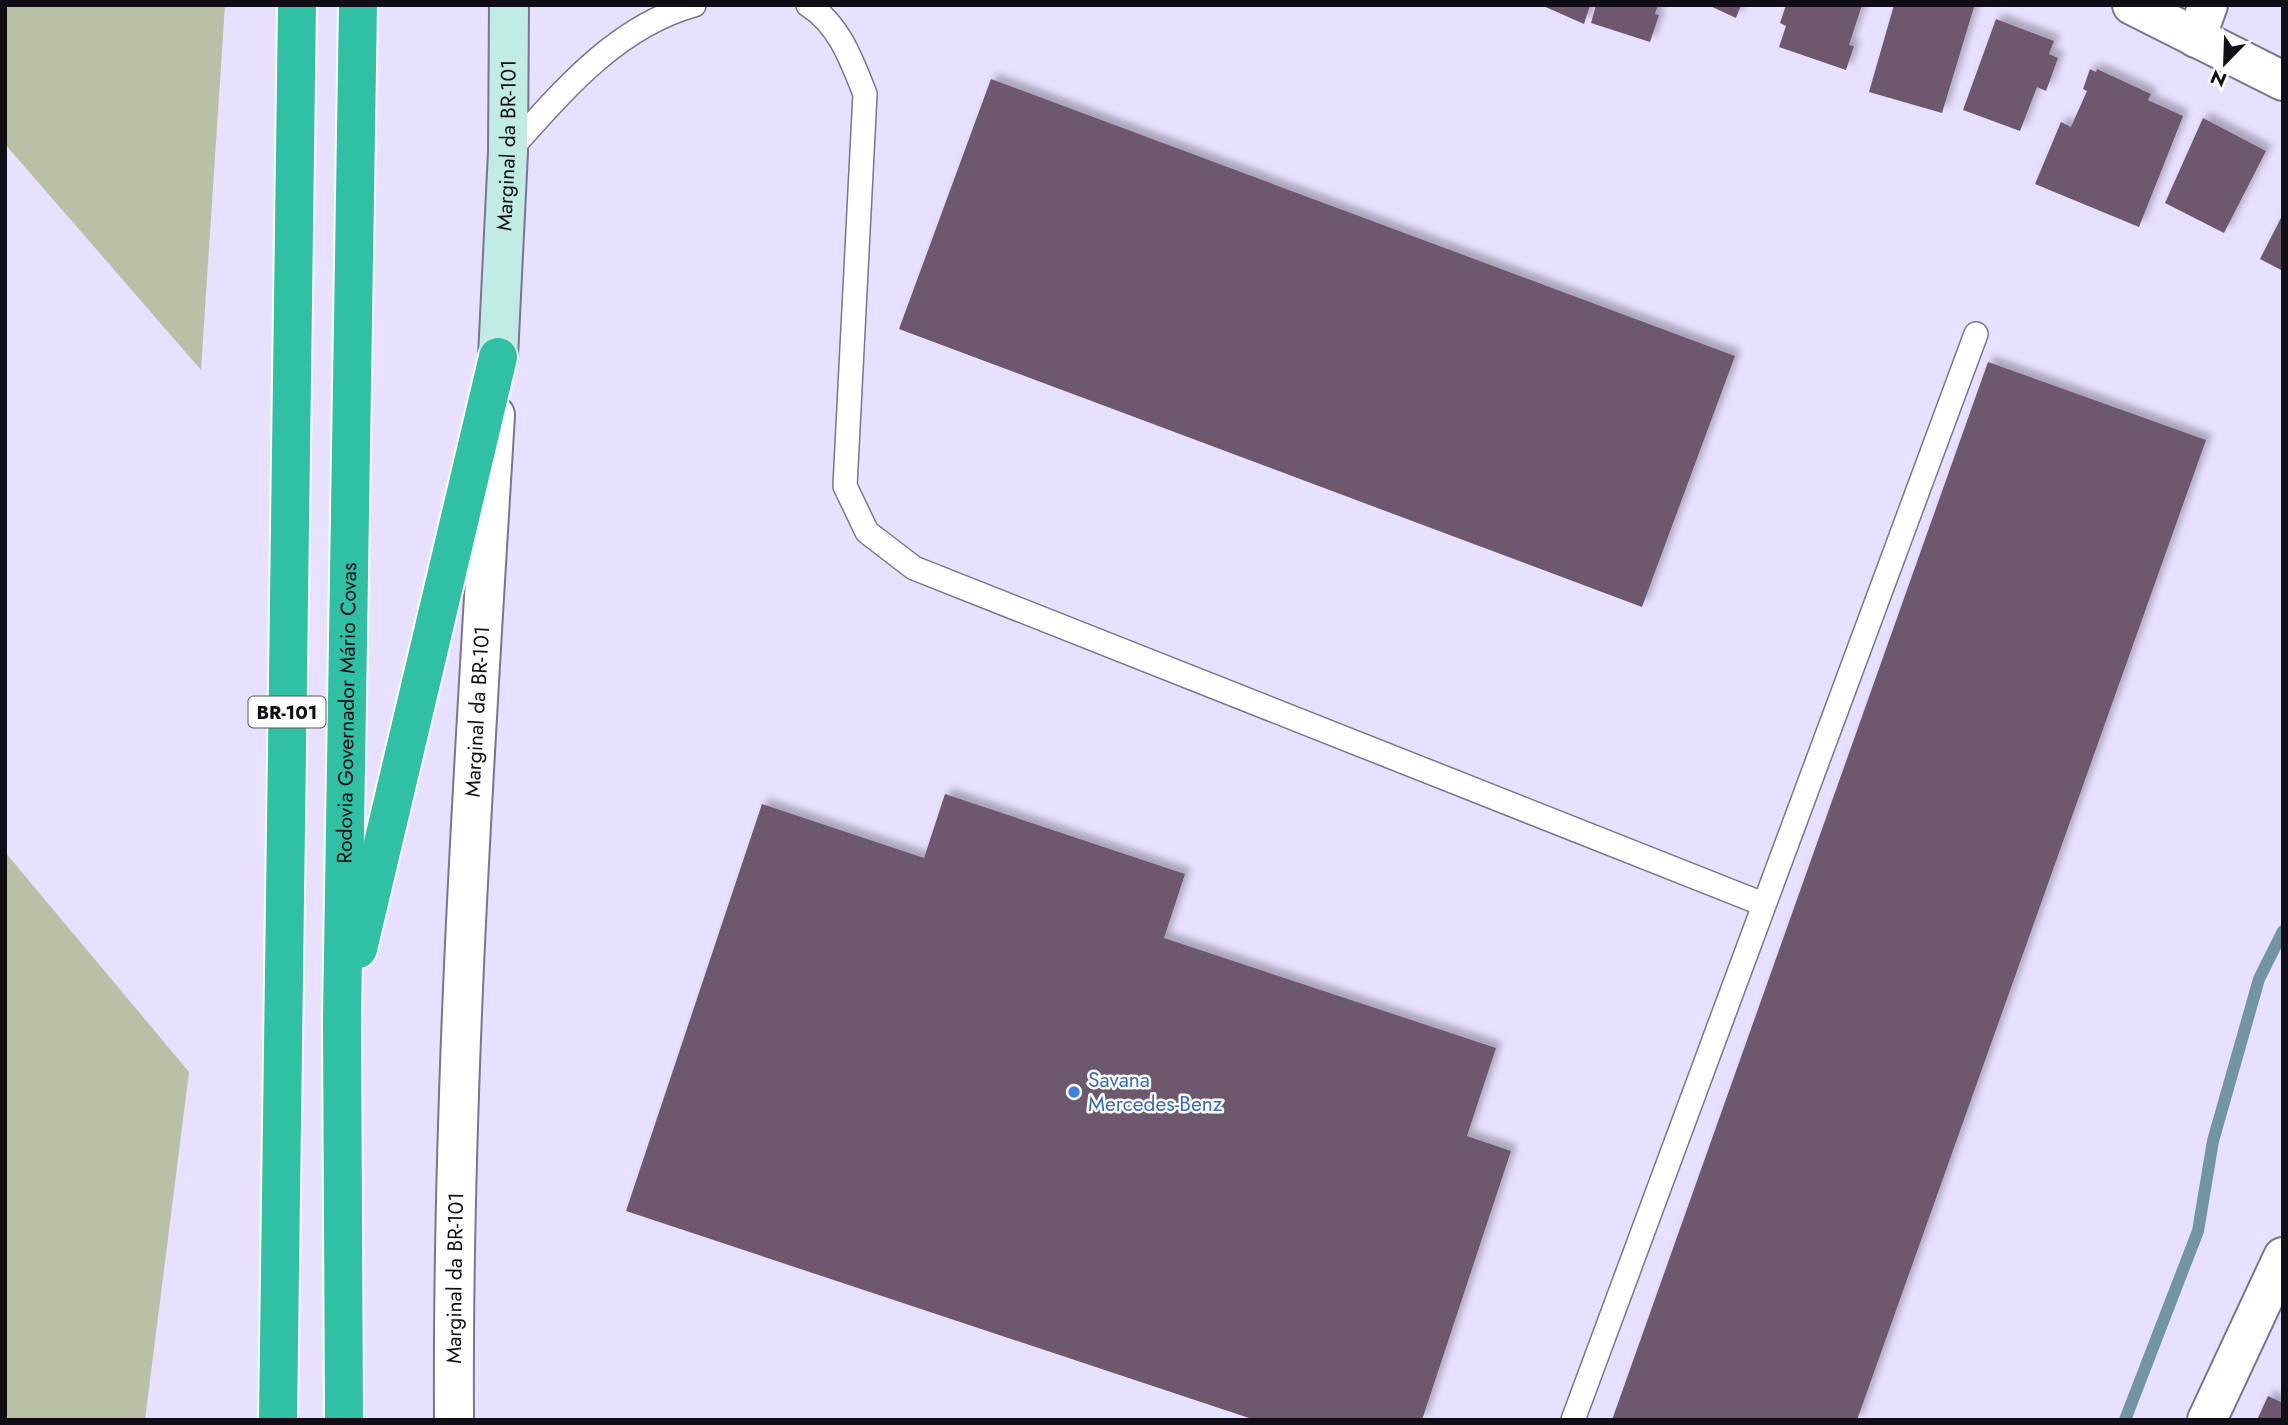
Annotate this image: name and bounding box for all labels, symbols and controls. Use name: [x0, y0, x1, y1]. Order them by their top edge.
north arrow: [2190, 28, 2260, 98]
street label: Marginal da BR-101: [489, 59, 524, 232]
text: N: [2206, 63, 2231, 94]
street label: Rodovia Governador Mário Covas: [329, 562, 364, 864]
street label: Marginal da BR-101: [457, 625, 497, 798]
road number: BR-101: [248, 696, 326, 727]
place label: Savana Mercedes-Benz: [1088, 1065, 1223, 1119]
marker: Savana Mercedes-Benz: [1066, 1084, 1082, 1100]
street label: Marginal da BR-101: [439, 1192, 471, 1364]

